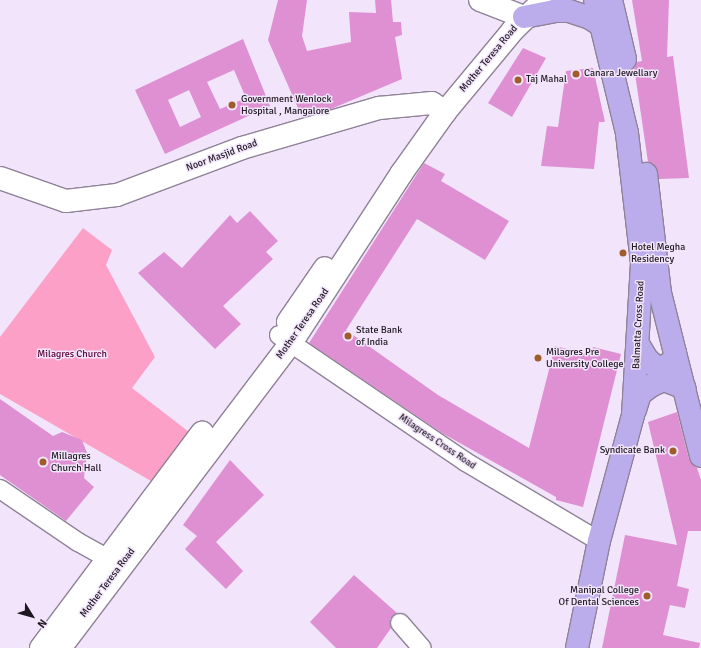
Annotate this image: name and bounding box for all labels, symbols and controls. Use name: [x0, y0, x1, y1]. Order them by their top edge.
street label: Mother Teresa Road: [458, 23, 520, 95]
place label: Canara Jewellary: [584, 68, 657, 80]
marker: Canara Jewellary: [571, 69, 581, 79]
place label: Taj Mahal: [526, 74, 567, 86]
marker: Taj Mahal: [513, 75, 523, 85]
place label: Government Wenlock Hospital , Mangalore: [241, 93, 332, 116]
marker: Government Wenlock Hospital , Mangalore: [226, 99, 238, 111]
street label: Noor Masjid Road: [185, 138, 259, 174]
place label: Hotel Megha Residency: [631, 241, 685, 264]
marker: Hotel Megha Residency: [618, 248, 628, 258]
street label: Balmatta Cross Road: [631, 281, 647, 369]
street label: Mother Teresa Road: [274, 286, 332, 362]
place label: State Bank of India: [356, 324, 402, 348]
marker: State Bank of India: [343, 331, 353, 341]
place label: Milagres Pre University College: [546, 346, 623, 370]
park label: Milagres Church: [37, 349, 107, 361]
marker: Milagres Pre University College: [533, 353, 543, 363]
street label: Milagress Cross Road: [396, 412, 478, 472]
place label: Syndicate Bank: [600, 445, 665, 457]
marker: Syndicate Bank: [668, 446, 678, 456]
place label: Millagres Church Hall: [51, 450, 101, 474]
marker: Millagres Church Hall: [38, 457, 48, 467]
street label: Mother Teresa Road: [78, 546, 138, 620]
place label: Manipal College Of Dental Sciences: [559, 584, 639, 608]
marker: Manipal College Of Dental Sciences: [642, 591, 652, 601]
north arrow: [12, 596, 52, 636]
text: N: [34, 617, 49, 630]

